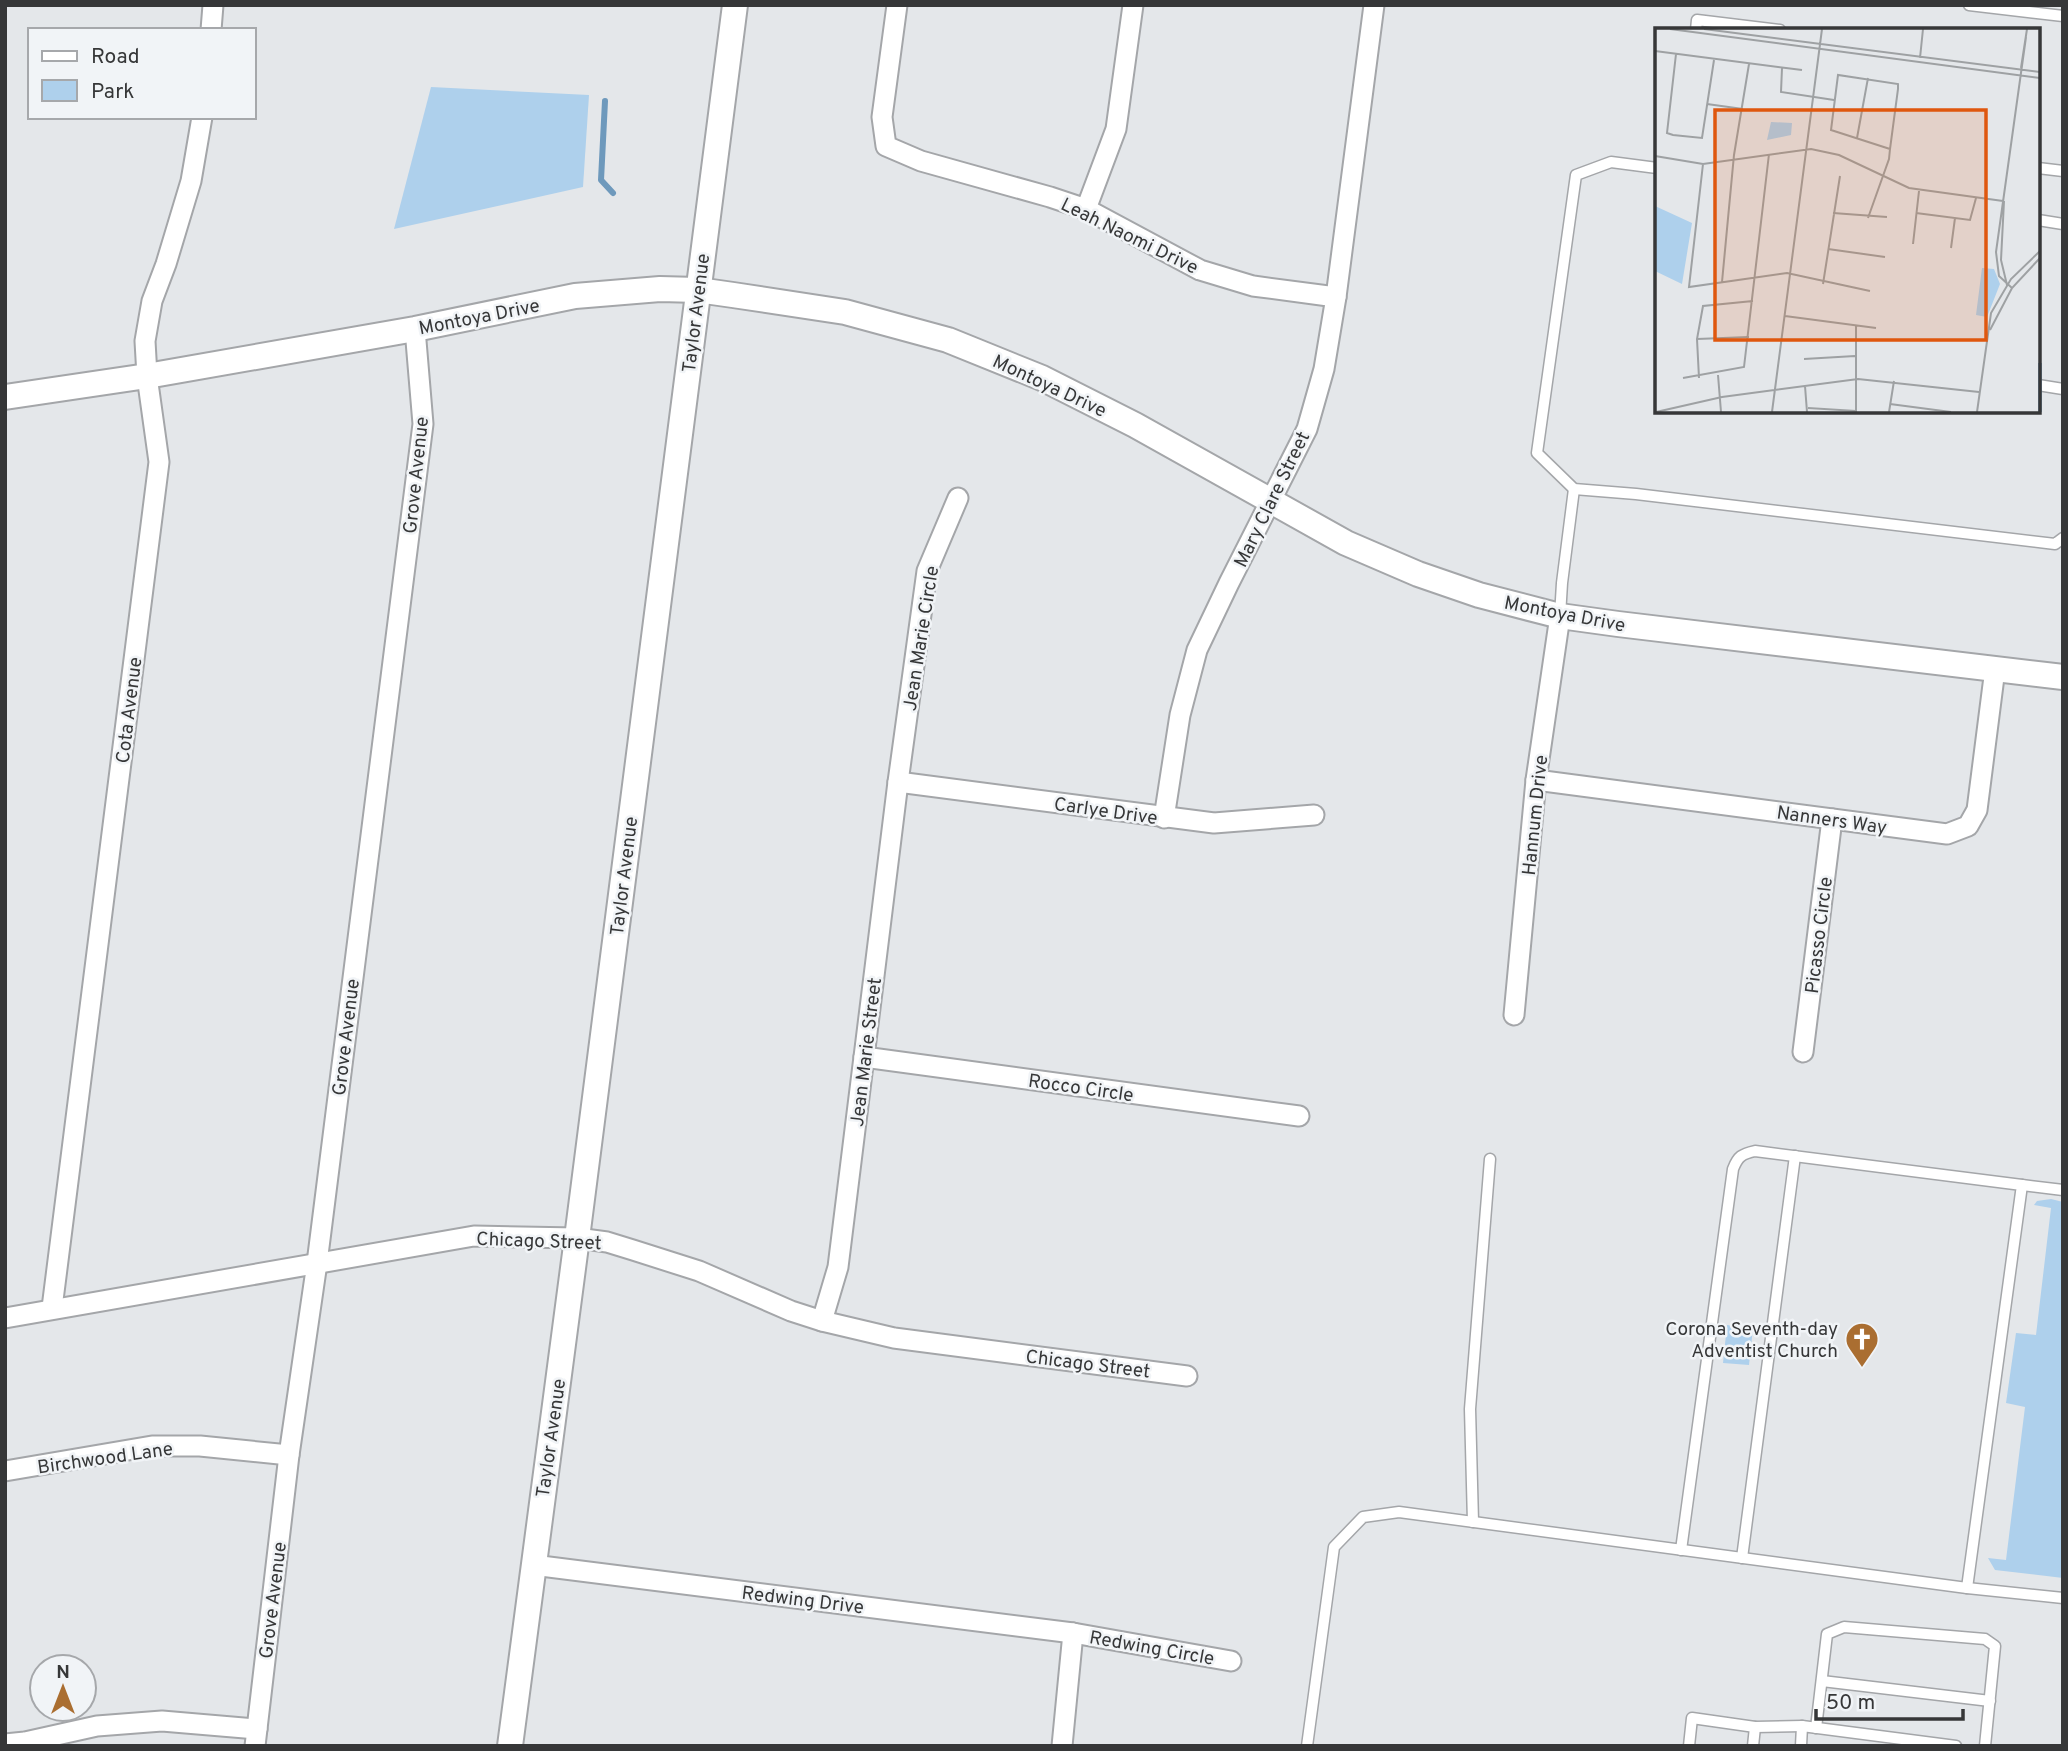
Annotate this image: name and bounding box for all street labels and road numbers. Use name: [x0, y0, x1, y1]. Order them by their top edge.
street label: Leah Naomi Drive: [1056, 193, 1202, 280]
street label: Taylor Avenue: [678, 252, 716, 374]
street label: Montoya Drive: [417, 294, 542, 341]
street label: Montoya Drive: [988, 350, 1110, 424]
street label: Grove Avenue: [399, 415, 435, 535]
street label: Mary Clare Street: [1229, 428, 1316, 572]
street label: Jean Marie Circle: [899, 564, 945, 712]
street label: Montoya Drive: [1502, 591, 1627, 638]
street label: Cota Avenue: [112, 656, 148, 765]
street label: Hannum Drive: [1518, 754, 1554, 877]
street label: Carlye Drive: [1052, 793, 1159, 831]
street label: Nanners Way: [1775, 801, 1888, 841]
street label: Taylor Avenue: [606, 815, 644, 937]
street label: Picasso Circle: [1801, 875, 1839, 995]
street label: Jean Marie Street: [846, 976, 888, 1128]
street label: Grove Avenue: [328, 977, 366, 1097]
street label: Rocco Circle: [1026, 1070, 1135, 1108]
street label: Chicago Street: [476, 1228, 602, 1256]
street label: Chicago Street: [1024, 1345, 1151, 1385]
street label: Taylor Avenue: [532, 1377, 572, 1499]
street label: Birchwood Lane: [36, 1438, 175, 1480]
street label: Grove Avenue: [255, 1540, 293, 1660]
street label: Redwing Drive: [740, 1582, 865, 1620]
street label: Redwing Circle: [1087, 1626, 1216, 1672]

